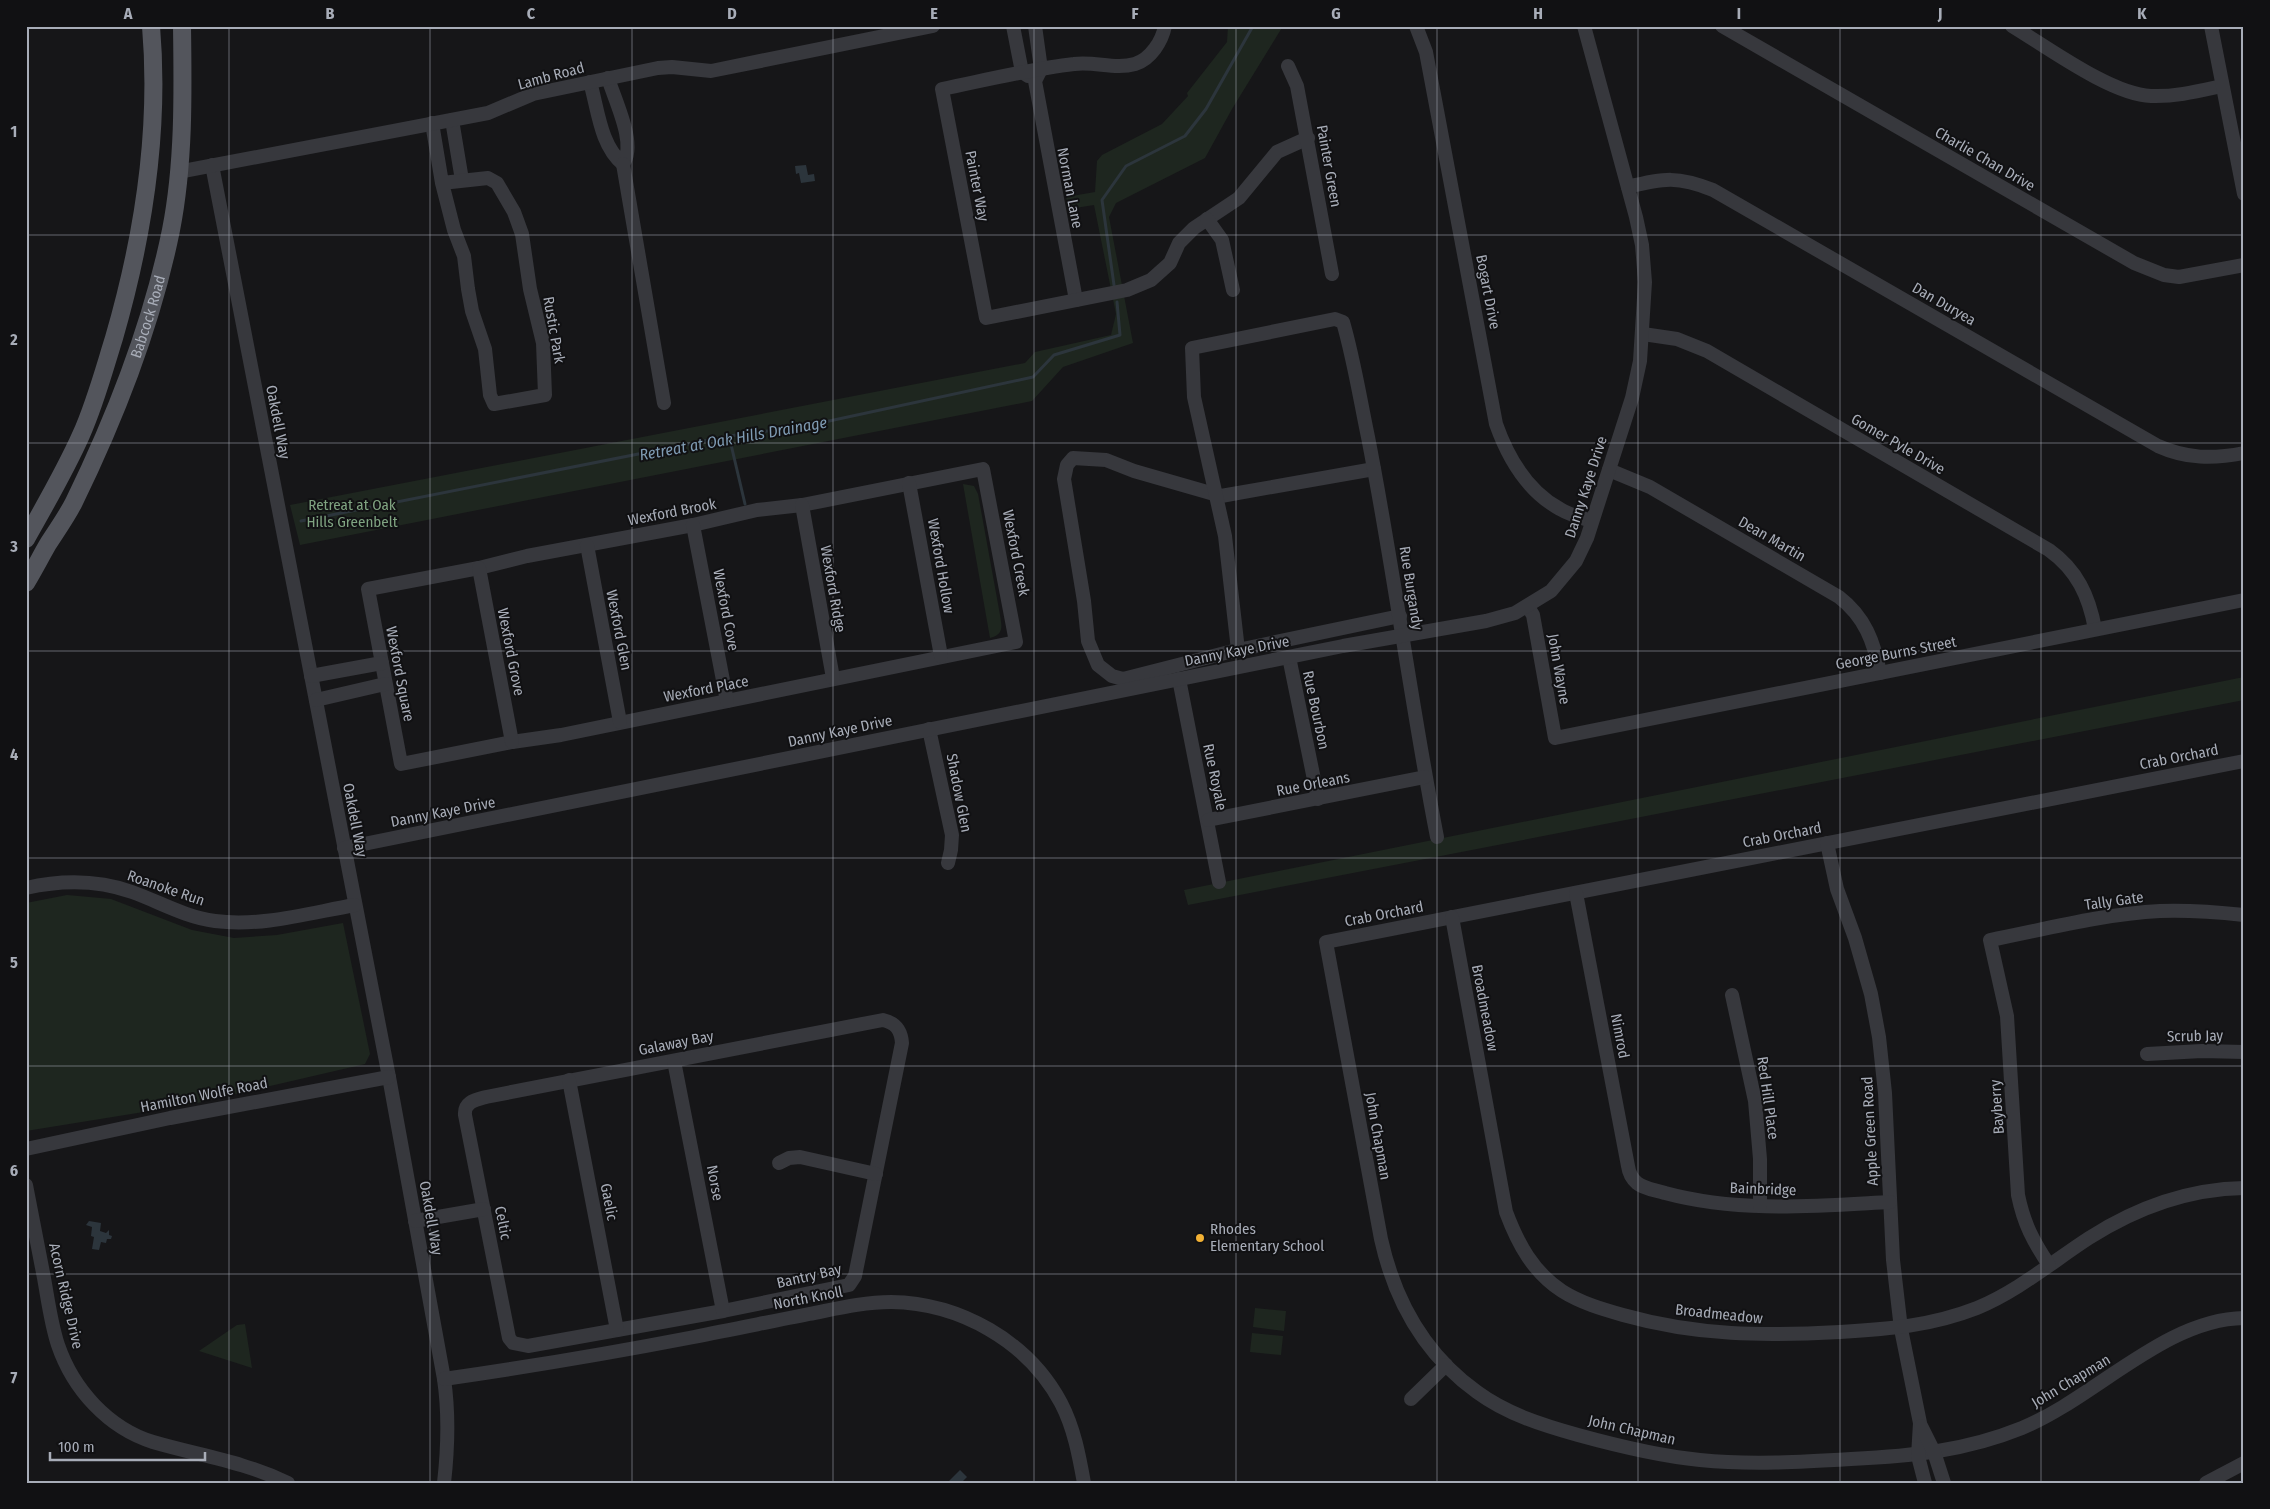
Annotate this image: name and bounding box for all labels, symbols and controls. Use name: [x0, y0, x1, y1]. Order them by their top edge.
text: A: [123, 4, 133, 23]
text: B: [326, 4, 335, 23]
text: C: [527, 4, 536, 23]
text: D: [727, 4, 737, 23]
text: E: [930, 4, 938, 23]
text: F: [1131, 4, 1139, 23]
text: G: [1331, 4, 1341, 23]
text: H: [1533, 4, 1543, 23]
text: I: [1737, 4, 1741, 23]
text: J: [1937, 4, 1942, 23]
text: K: [2137, 4, 2147, 23]
street label: Lamb Road: [516, 59, 586, 93]
text: 1: [11, 122, 17, 141]
street label: Charlie Chan Drive: [1932, 123, 2038, 195]
street label: Painter Green: [1313, 124, 1345, 208]
street label: Norman Lane: [1053, 146, 1087, 230]
street label: Painter Way: [961, 149, 993, 223]
street label: Bogart Drive: [1472, 253, 1504, 331]
street label: Babcock Road: [127, 273, 169, 361]
street label: Dan Duryea: [1909, 279, 1979, 329]
street label: Rustic Park: [539, 295, 569, 365]
text: 2: [9, 330, 18, 349]
street label: Oakdell Way: [262, 383, 294, 461]
street label: Gomer Pyle Drive: [1848, 410, 1948, 478]
water label: Retreat at Oak Hills Drainage: [638, 413, 829, 464]
street label: Danny Kaye Drive: [1561, 434, 1611, 540]
street label: Wexford Brook: [626, 495, 718, 529]
park label: Retreat at Oak Hills Greenbelt: [306, 496, 398, 531]
street label: Wexford Creek: [999, 508, 1033, 598]
street label: Dean Martin: [1735, 513, 1809, 565]
street label: Wexford Hollow: [924, 517, 958, 615]
text: 3: [9, 537, 18, 556]
street label: Wexford Ridge: [817, 544, 849, 634]
street label: Rue Burgandy: [1395, 545, 1427, 632]
street label: Wexford Cove: [709, 568, 743, 652]
street label: Wexford Glen: [602, 588, 636, 672]
street label: Wexford Grove: [494, 607, 528, 697]
street label: Wexford Square: [382, 625, 418, 723]
street label: Danny Kaye Drive: [1183, 632, 1291, 670]
street label: John Wayne: [1544, 632, 1574, 706]
street label: George Burns Street: [1834, 632, 1958, 674]
street label: Rue Bourbon: [1299, 669, 1333, 751]
street label: Wexford Place: [662, 672, 750, 706]
street label: Danny Kaye Drive: [786, 711, 894, 751]
street label: Crab Orchard: [2138, 741, 2220, 773]
street label: Rue Royale: [1199, 742, 1231, 812]
text: 4: [10, 745, 18, 764]
street label: Shadow Glen: [943, 752, 975, 834]
street label: Rue Orleans: [1275, 768, 1351, 800]
street label: Oakdell Way: [339, 781, 371, 859]
street label: Danny Kaye Drive: [389, 793, 497, 831]
street label: Crab Orchard: [1741, 819, 1823, 851]
street label: Roanoke Run: [125, 866, 207, 910]
street label: Tally Gate: [2083, 888, 2145, 914]
street label: Crab Orchard: [1343, 898, 1425, 930]
text: 5: [10, 953, 18, 972]
street label: Broadmeadow: [1468, 963, 1502, 1053]
street label: Nimrod: [1607, 1012, 1633, 1060]
street label: Galaway Bay: [637, 1027, 715, 1059]
street label: Scrub Jay: [2167, 1027, 2224, 1045]
street label: Red Hill Place: [1753, 1055, 1783, 1141]
street label: Hamilton Wolfe Road: [139, 1074, 269, 1116]
street label: Apple Green Road: [1858, 1076, 1882, 1186]
street label: Bayberry: [1986, 1079, 2008, 1135]
street label: John Chapman: [1361, 1091, 1395, 1181]
text: 6: [10, 1161, 18, 1180]
street label: Norse: [703, 1164, 727, 1202]
street label: Bainbridge: [1729, 1179, 1797, 1199]
street label: Oakdell Way: [416, 1180, 446, 1257]
street label: Gaelic: [597, 1182, 622, 1223]
street label: Celtic: [491, 1205, 515, 1242]
place label: Rhodes Elementary School: [1210, 1220, 1324, 1255]
marker: Rhodes Elementary School: [1194, 1232, 1206, 1244]
street label: Acorn Ridge Drive: [45, 1241, 87, 1351]
street label: Bantry Bay: [775, 1260, 843, 1292]
street label: North Knoll: [772, 1282, 844, 1314]
street label: Broadmeadow: [1674, 1300, 1764, 1328]
street label: John Chapman: [2028, 1350, 2114, 1412]
text: 7: [11, 1368, 18, 1387]
street label: John Chapman: [1587, 1411, 1677, 1449]
scale bar: [50, 1429, 205, 1461]
text: 100 m: [58, 1438, 95, 1456]

